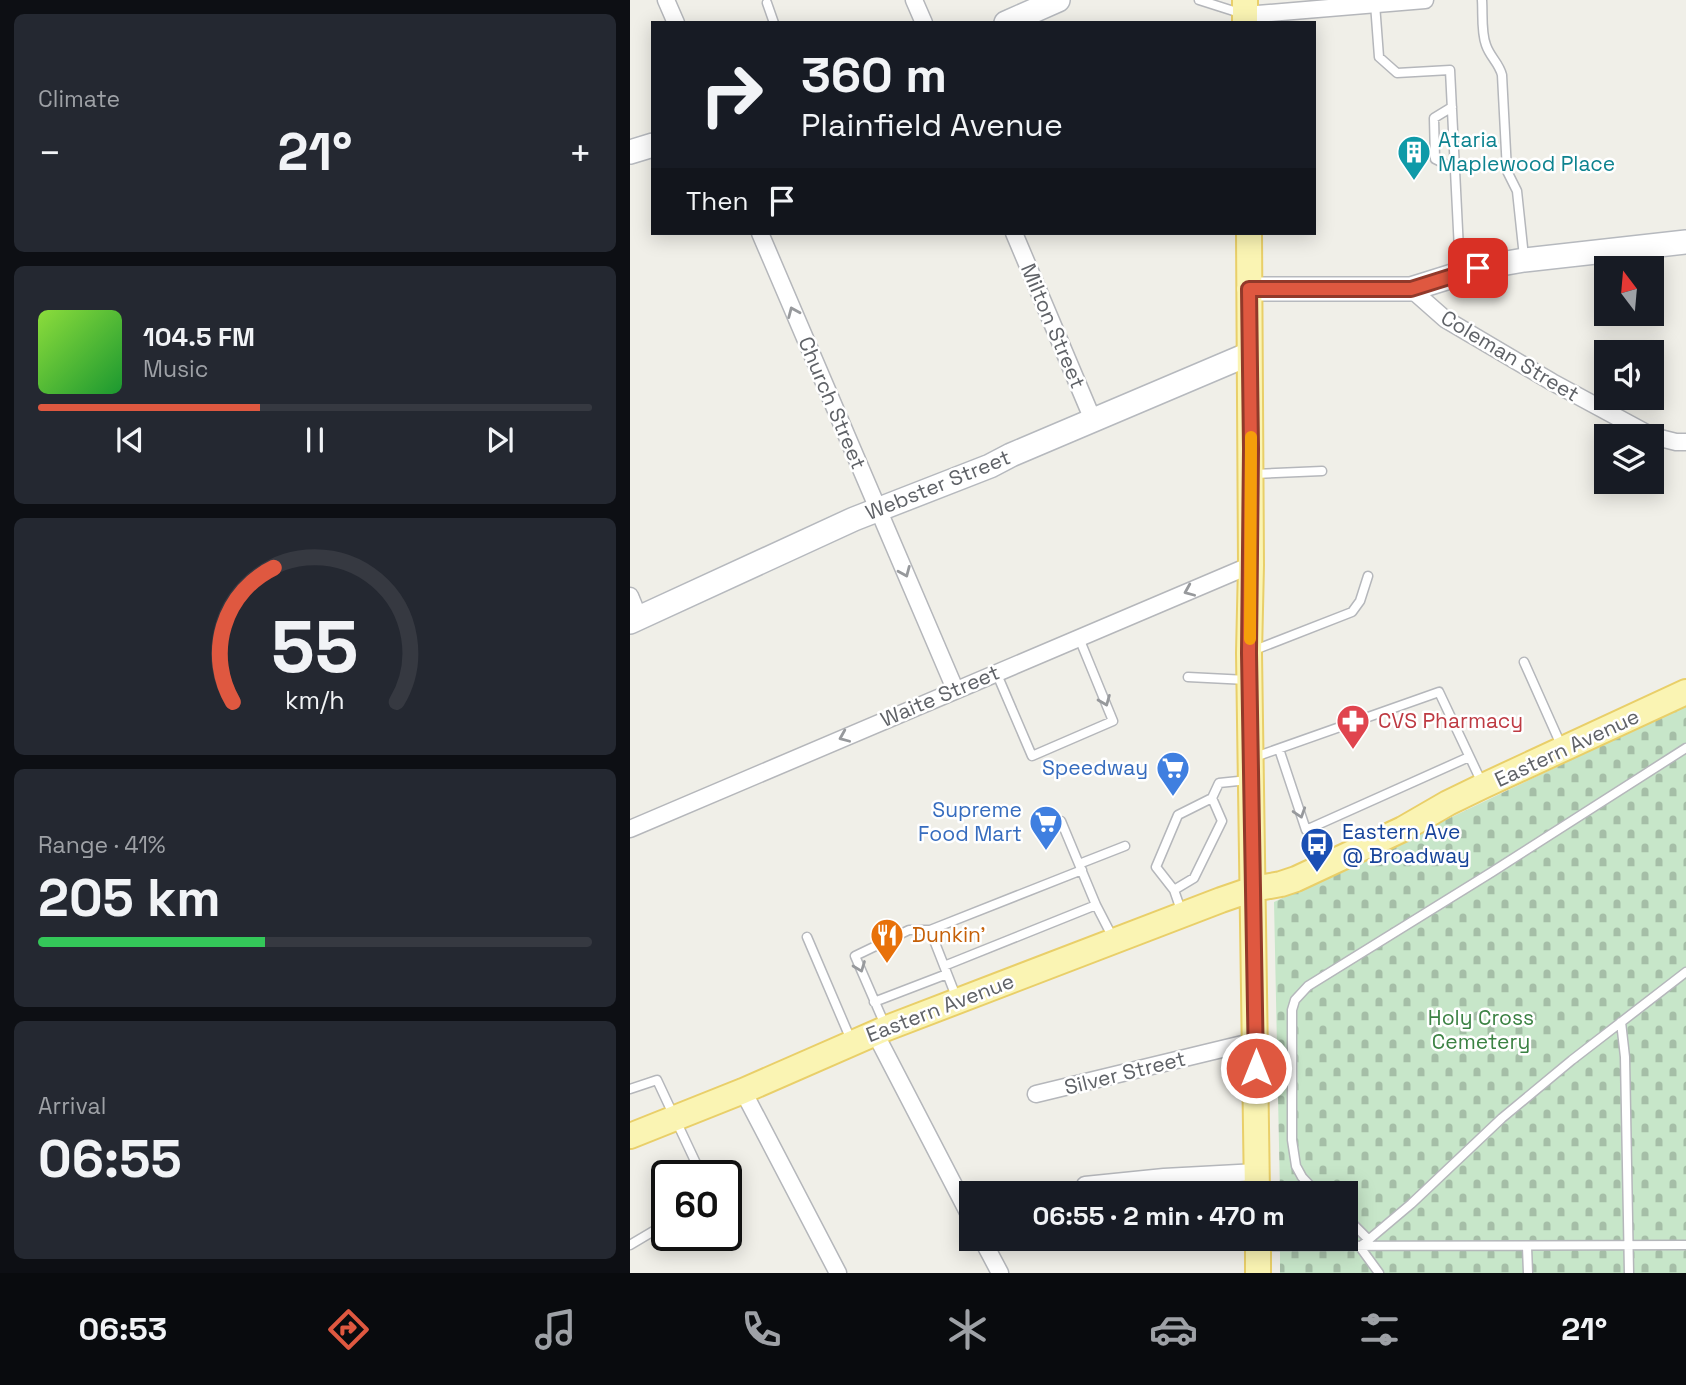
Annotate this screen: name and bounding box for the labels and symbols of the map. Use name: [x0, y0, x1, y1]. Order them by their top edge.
place label: Ataria Maplewood Place: [1438, 126, 1615, 177]
building icon: Ataria Maplewood Place: [1395, 133, 1433, 182]
pin: [1448, 238, 1508, 298]
north arrow: [1594, 256, 1664, 326]
street label: Milton Street: [1015, 259, 1092, 392]
street label: Coleman Street: [1436, 304, 1584, 407]
one-way arrow: [787, 307, 801, 319]
street label: Church Street: [792, 332, 873, 473]
street label: Webster Street: [861, 443, 1014, 526]
one-way arrow: [897, 565, 911, 578]
one-way arrow: [1183, 583, 1195, 597]
street label: Waite Street: [876, 658, 1003, 733]
one-way arrow: [1097, 694, 1111, 707]
pharmacy icon: CVS Pharmacy: [1334, 702, 1372, 751]
street label: Eastern Avenue: [1490, 702, 1643, 793]
place label: CVS Pharmacy: [1378, 707, 1523, 734]
one-way arrow: [838, 729, 851, 743]
supermarket icon: Speedway: [1154, 749, 1192, 798]
place label: Speedway: [1042, 754, 1148, 781]
place label: Supreme Food Mart: [918, 796, 1022, 847]
supermarket icon: Supreme Food Mart: [1027, 803, 1065, 852]
one-way arrow: [1292, 807, 1306, 819]
place label: Eastern Ave @ Broadway: [1342, 818, 1470, 869]
bus stop icon: Eastern Ave @ Broadway: [1298, 825, 1336, 874]
restaurant icon: Dunkin': [868, 916, 906, 965]
place label: Dunkin': [912, 921, 986, 948]
one-way arrow: [851, 960, 865, 972]
street label: Eastern Avenue: [862, 967, 1018, 1048]
park label: Holy Cross Cemetery: [1428, 1004, 1534, 1055]
position arrow: [1219, 1031, 1293, 1105]
street label: Silver Street: [1061, 1044, 1188, 1101]
speed limit sign: 60: [651, 1160, 742, 1251]

